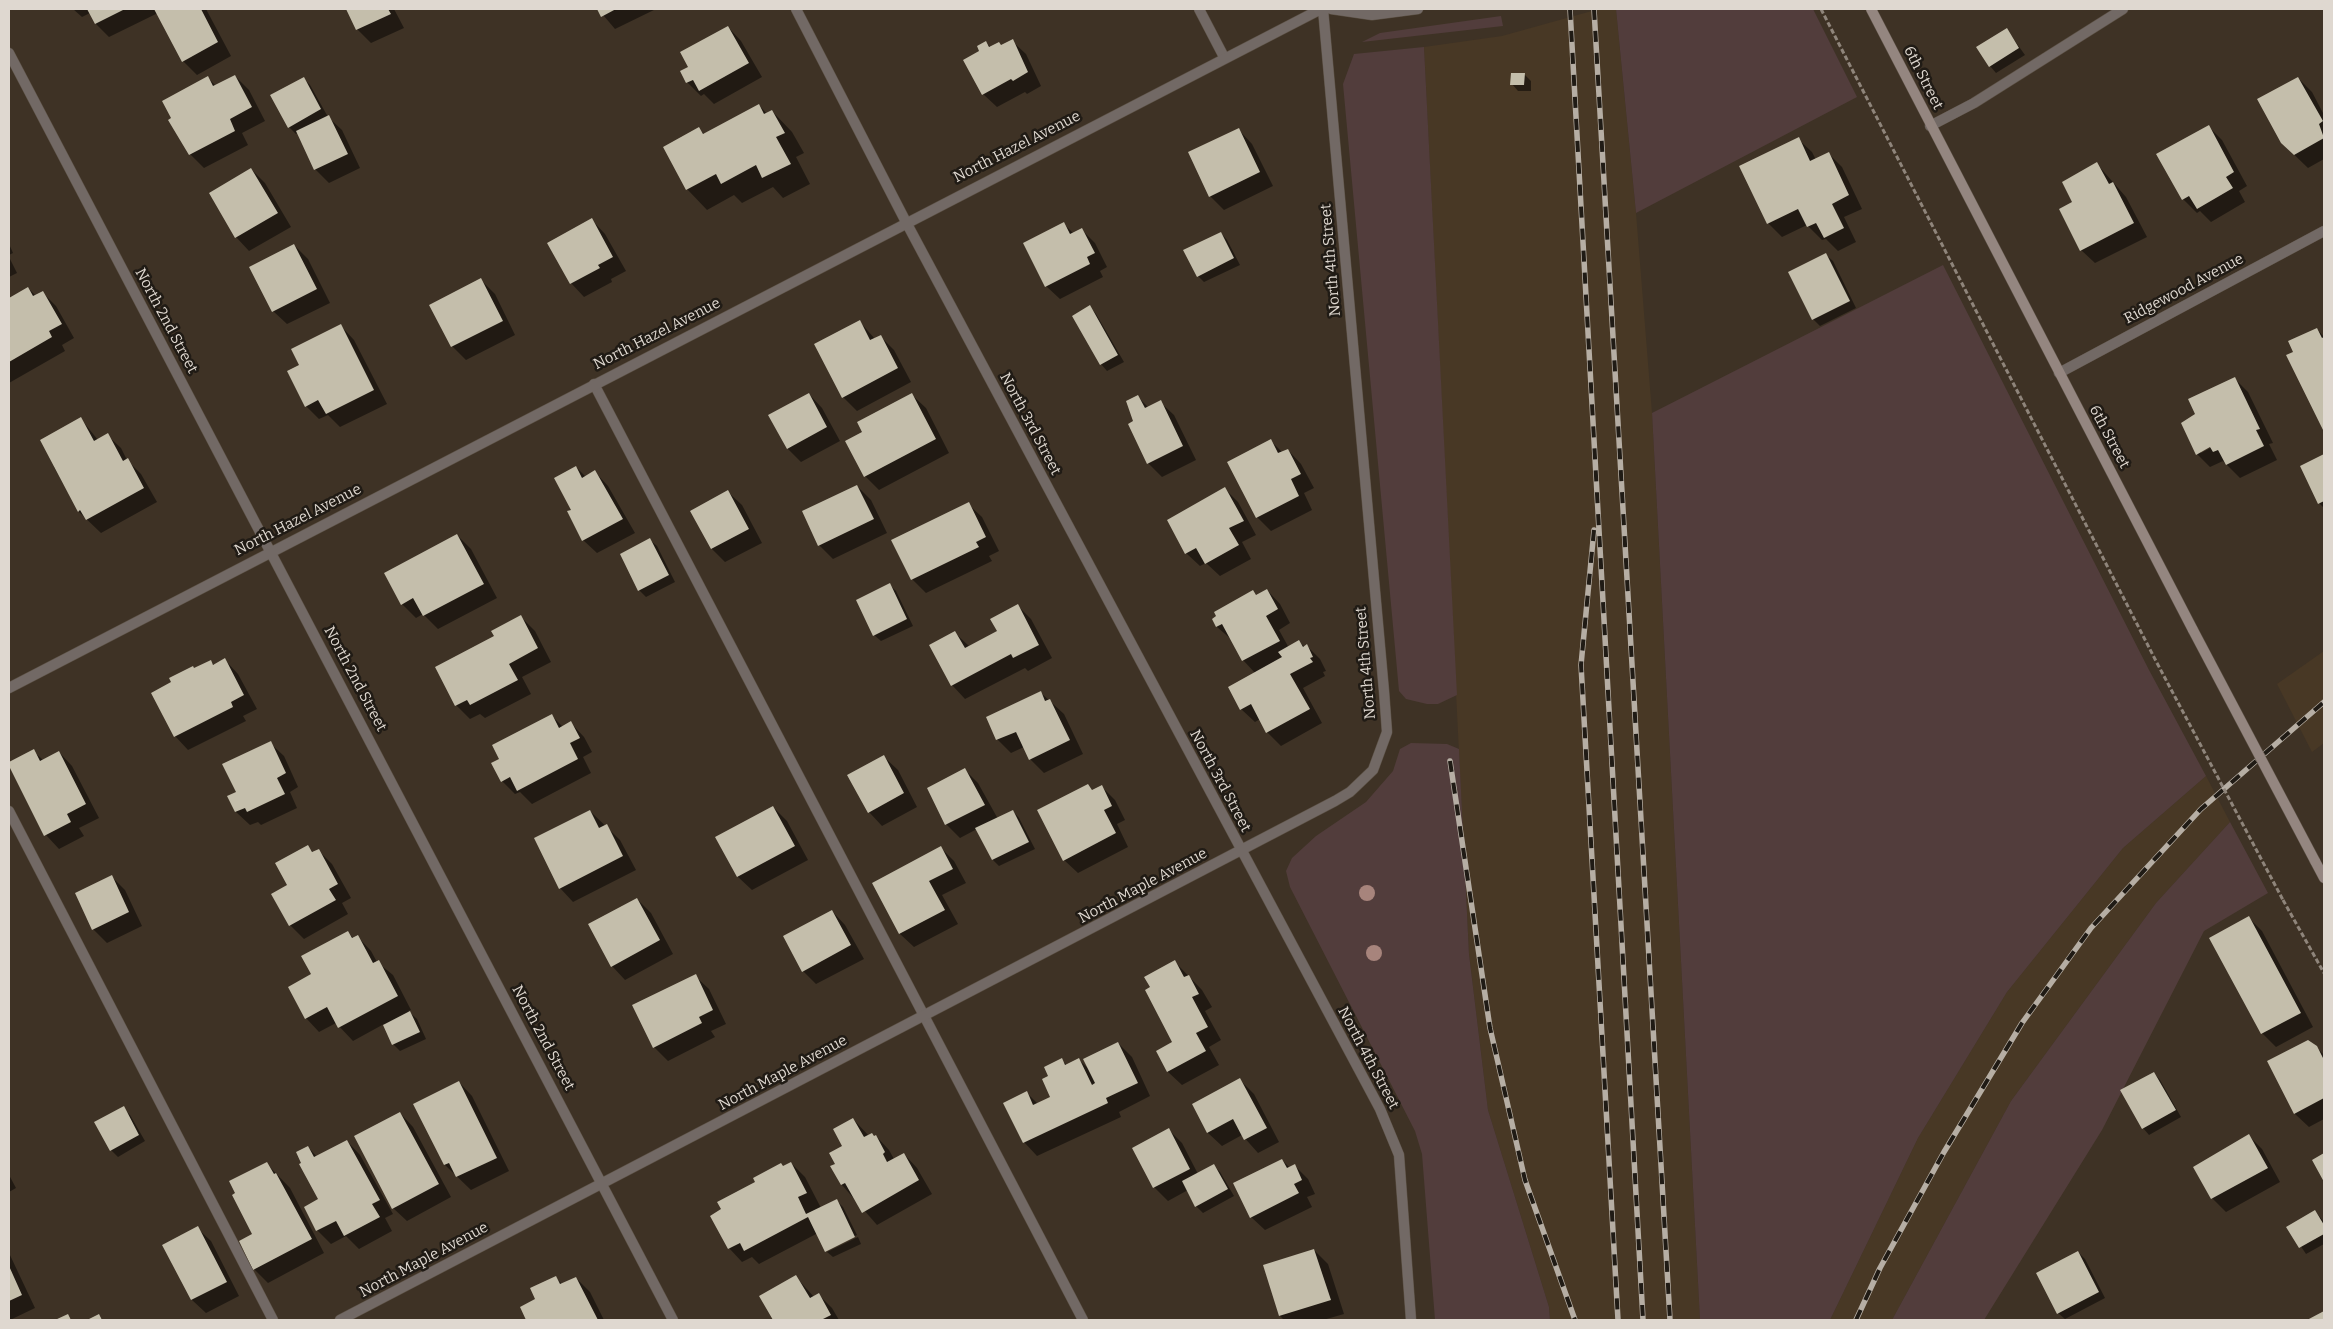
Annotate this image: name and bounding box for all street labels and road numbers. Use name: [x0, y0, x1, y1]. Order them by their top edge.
street label: 6th Street: [1899, 43, 1947, 113]
street label: North Hazel Avenue: [951, 107, 1083, 187]
street label: North 4th Street: [1317, 203, 1345, 317]
street label: Ridgewood Avenue: [2121, 250, 2247, 328]
street label: North 2nd Street: [131, 265, 201, 377]
street label: North Hazel Avenue: [591, 294, 723, 374]
street label: North 3rd Street: [995, 370, 1065, 478]
street label: 6th Street: [2085, 402, 2133, 472]
street label: North Hazel Avenue: [232, 480, 364, 560]
street label: North 4th Street: [1352, 606, 1380, 720]
street label: North 2nd Street: [320, 623, 390, 735]
street label: North 3rd Street: [1185, 727, 1255, 835]
street label: North Maple Avenue: [1076, 844, 1210, 928]
street label: North 2nd Street: [508, 982, 578, 1094]
street label: North 4th Street: [1333, 1004, 1403, 1112]
street label: North Maple Avenue: [716, 1031, 850, 1115]
street label: North Maple Avenue: [357, 1218, 491, 1302]

